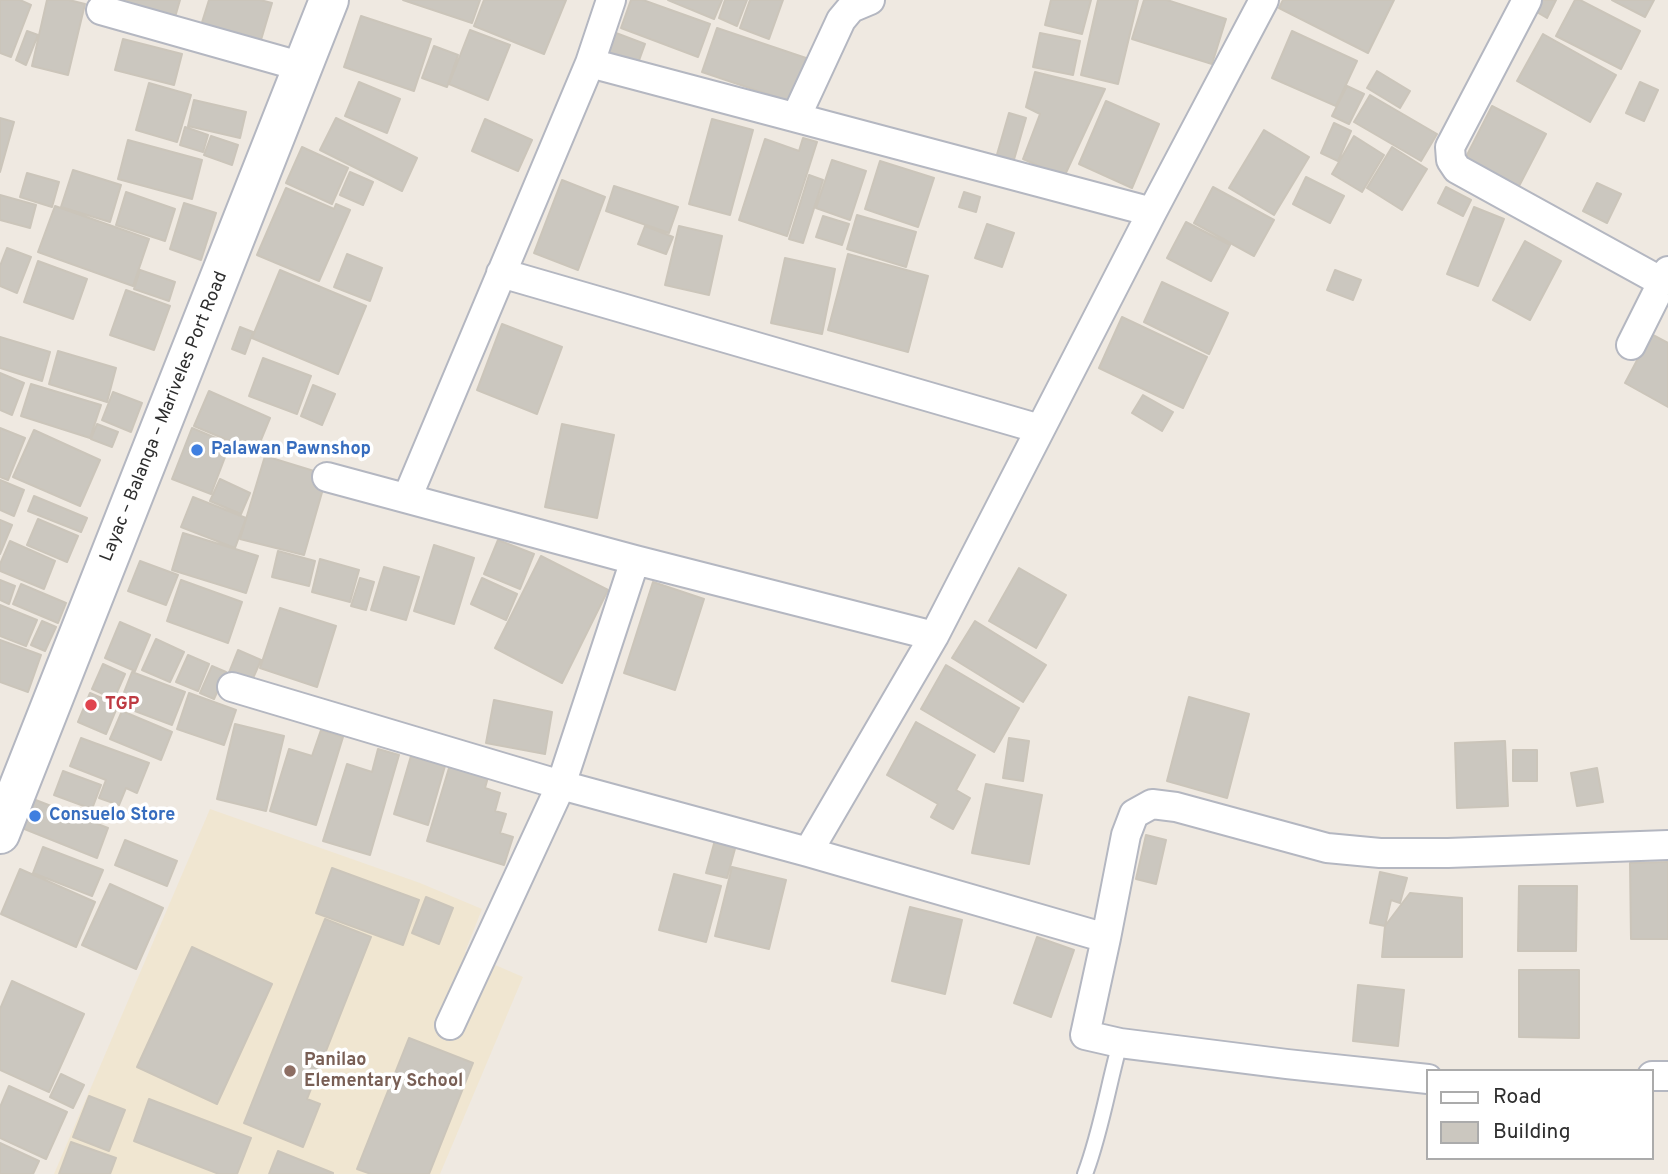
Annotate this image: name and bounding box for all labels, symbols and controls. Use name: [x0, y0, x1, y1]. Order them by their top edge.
street label: Layac – Balanga – Mariveles Port Road: [97, 269, 233, 565]
place label: Palawan Pawnshop: [211, 439, 371, 461]
marker: Palawan Pawnshop: [189, 442, 205, 458]
place label: TGP: [105, 694, 139, 716]
marker: TGP: [83, 697, 99, 713]
place label: Consuelo Store: [49, 805, 175, 827]
marker: Consuelo Store: [27, 808, 43, 824]
place label: Panilao Elementary School: [304, 1050, 463, 1092]
marker: Panilao Elementary School: [282, 1063, 298, 1079]
legend: [1426, 1069, 1654, 1160]
text: Road: [1493, 1084, 1542, 1111]
text: Building: [1493, 1119, 1571, 1146]

